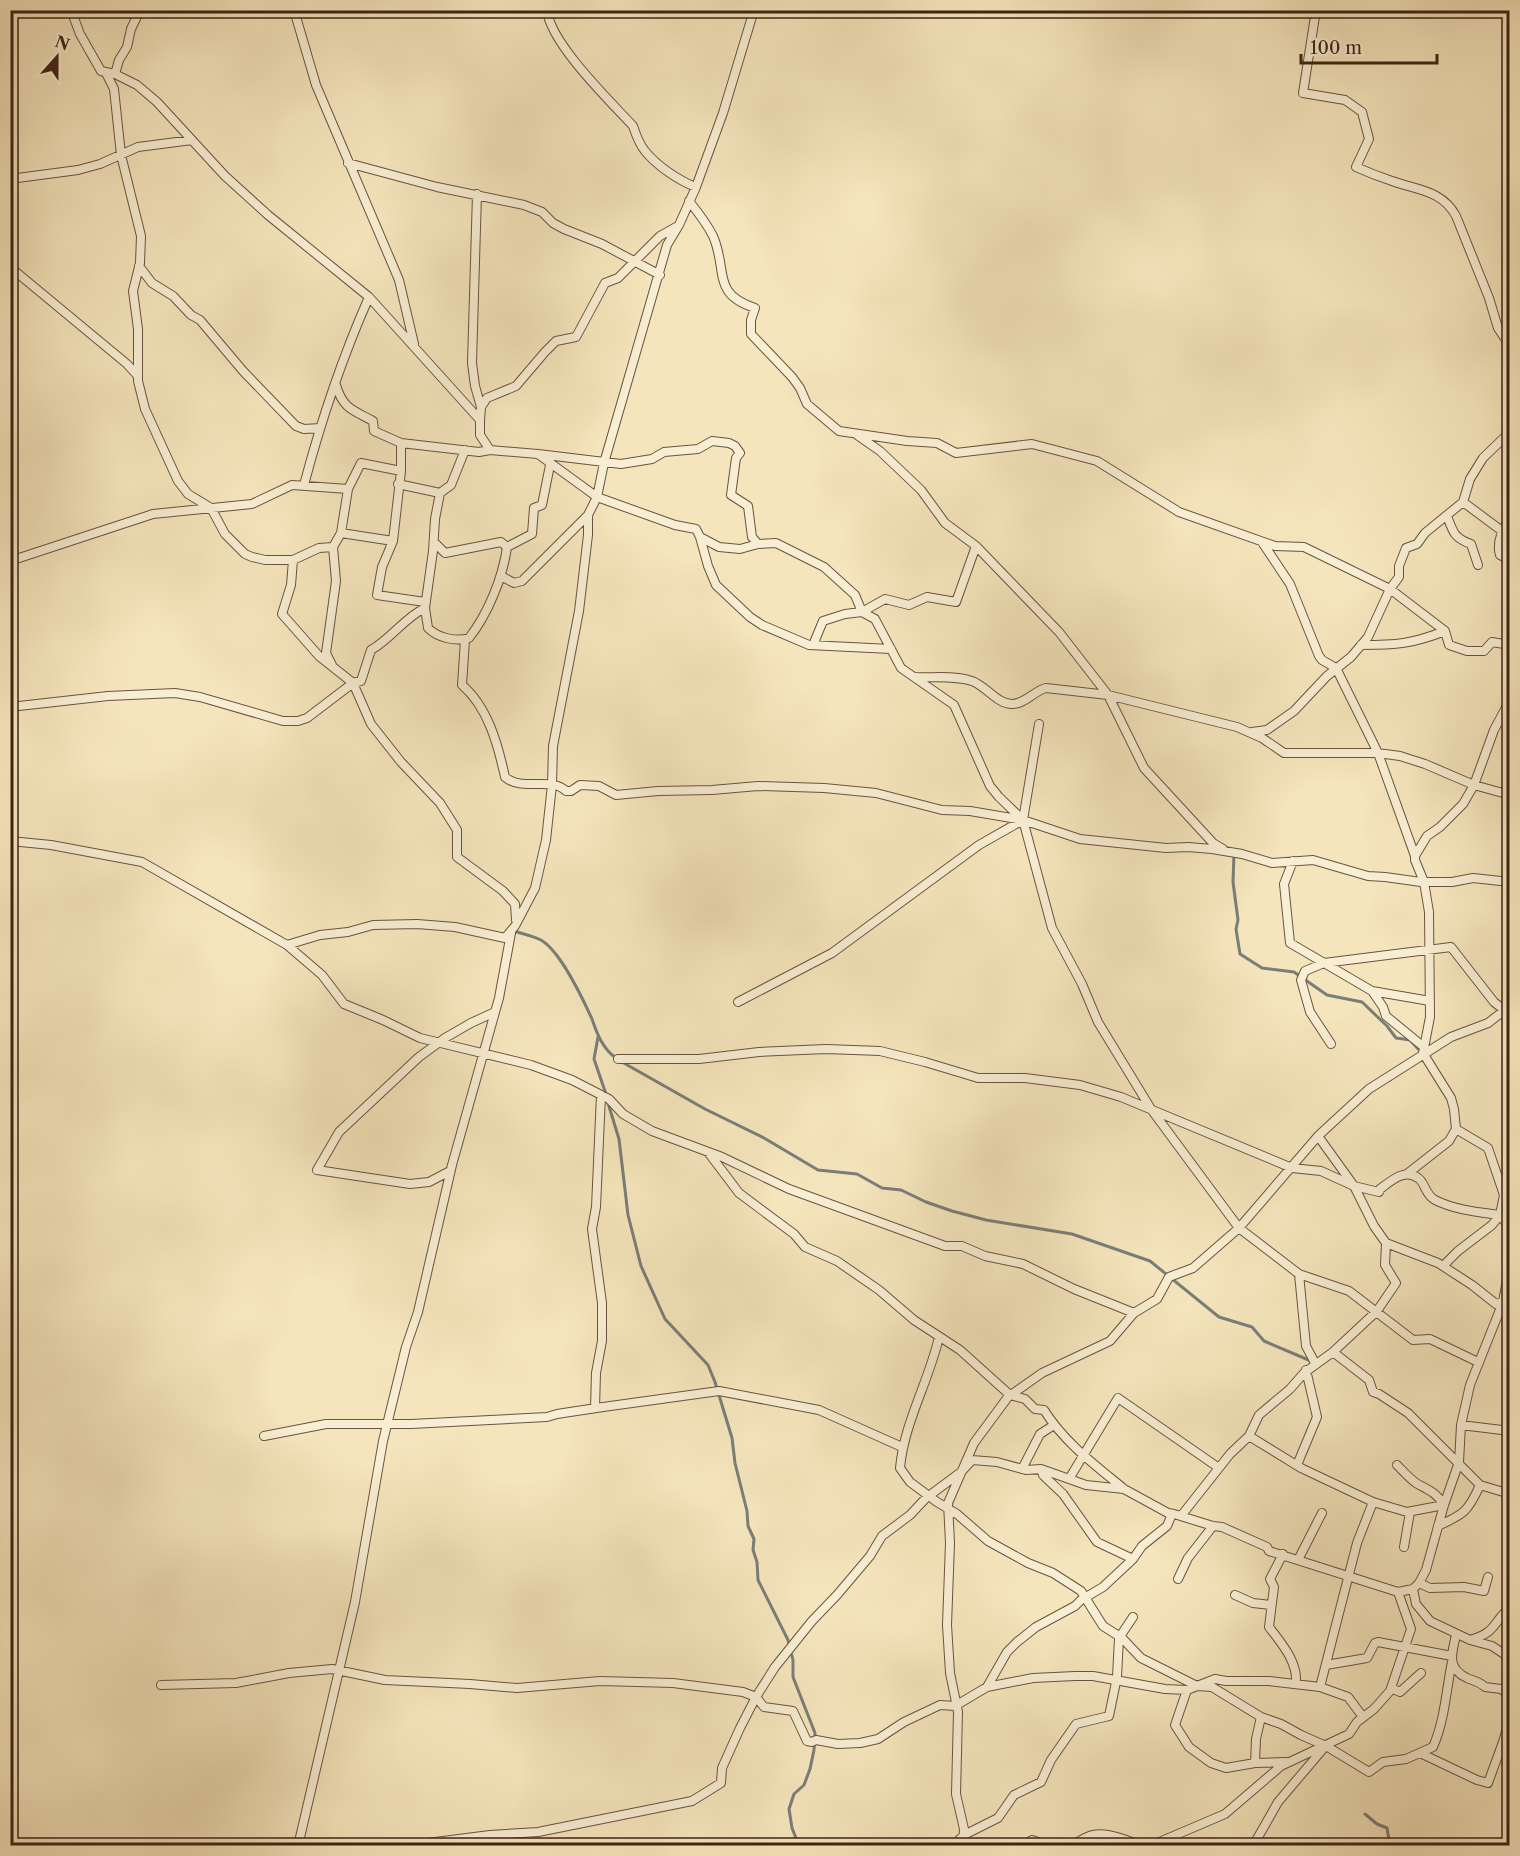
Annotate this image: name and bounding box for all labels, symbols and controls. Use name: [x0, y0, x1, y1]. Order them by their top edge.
north arrow: [27, 27, 87, 87]
scale bar: [1301, 27, 1438, 65]
text: N: [52, 31, 73, 55]
text: 100 m: [1310, 37, 1362, 59]

